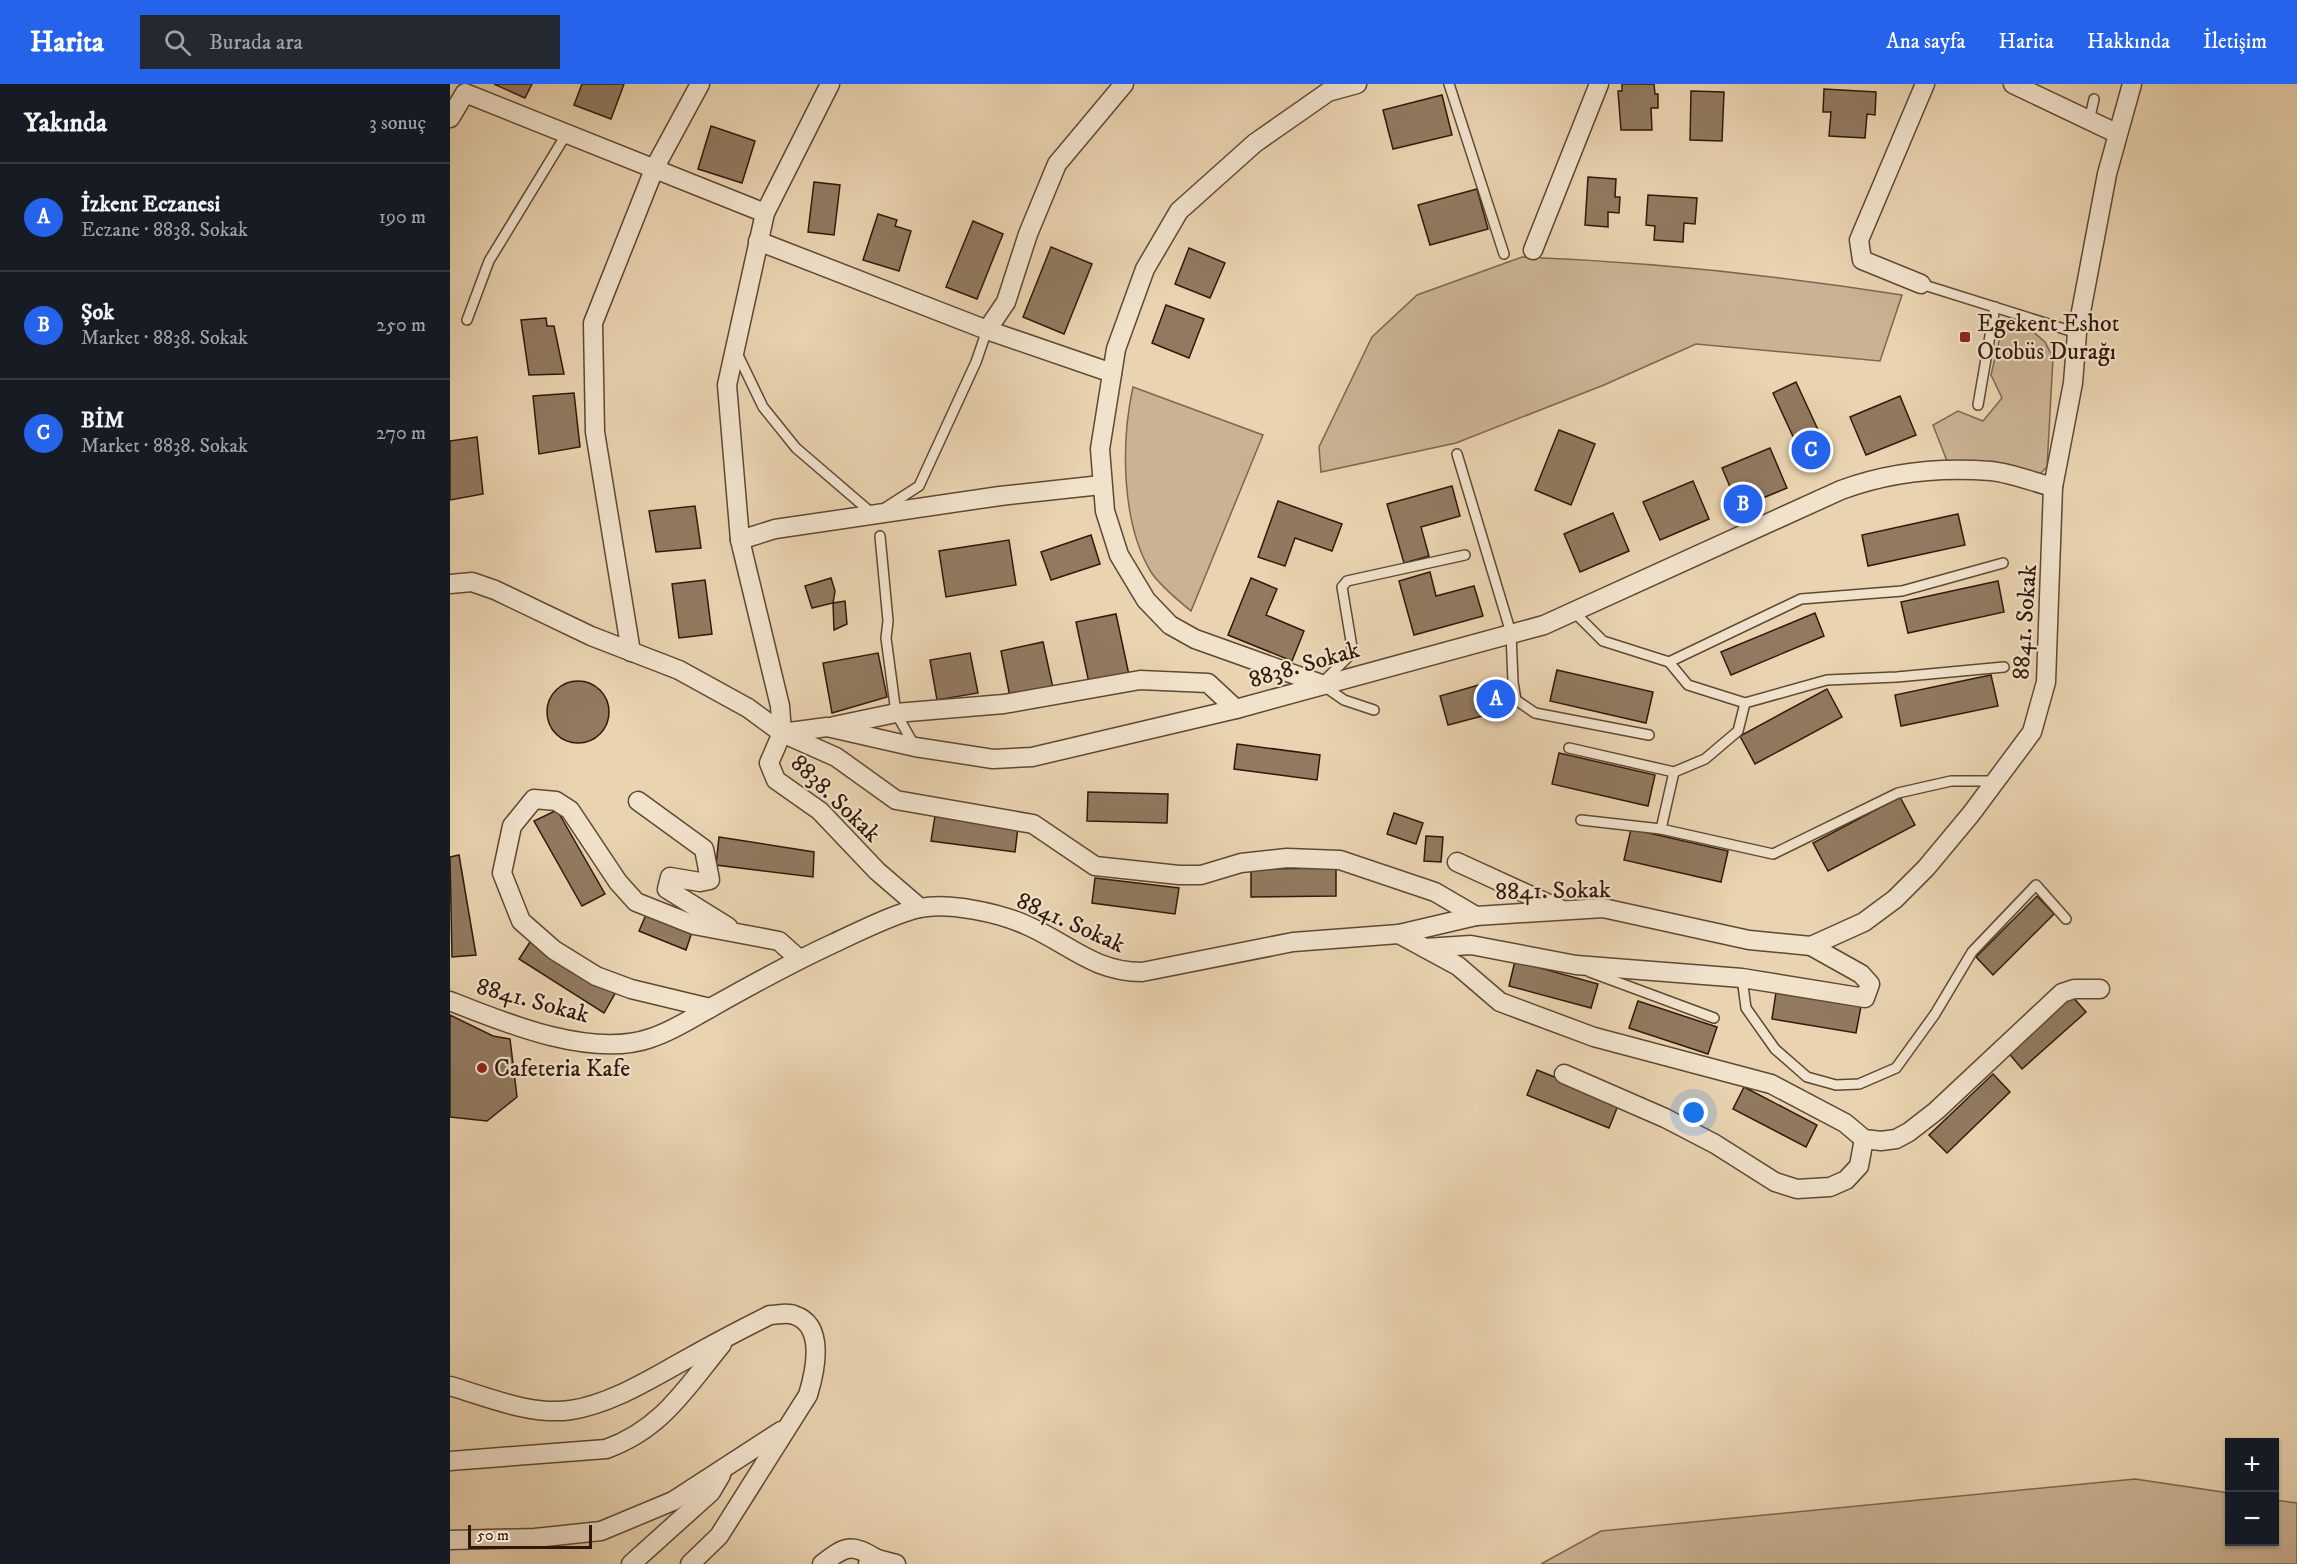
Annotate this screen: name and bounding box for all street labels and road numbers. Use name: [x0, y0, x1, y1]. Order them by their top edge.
street label: 8841. Sokak: [2006, 563, 2044, 681]
street label: 8838. Sokak: [1245, 635, 1363, 695]
street label: 8838. Sokak: [784, 748, 887, 849]
street label: 8841. Sokak: [1495, 875, 1611, 907]
street label: 8841. Sokak: [1012, 886, 1130, 960]
street label: 8841. Sokak: [473, 972, 593, 1030]

